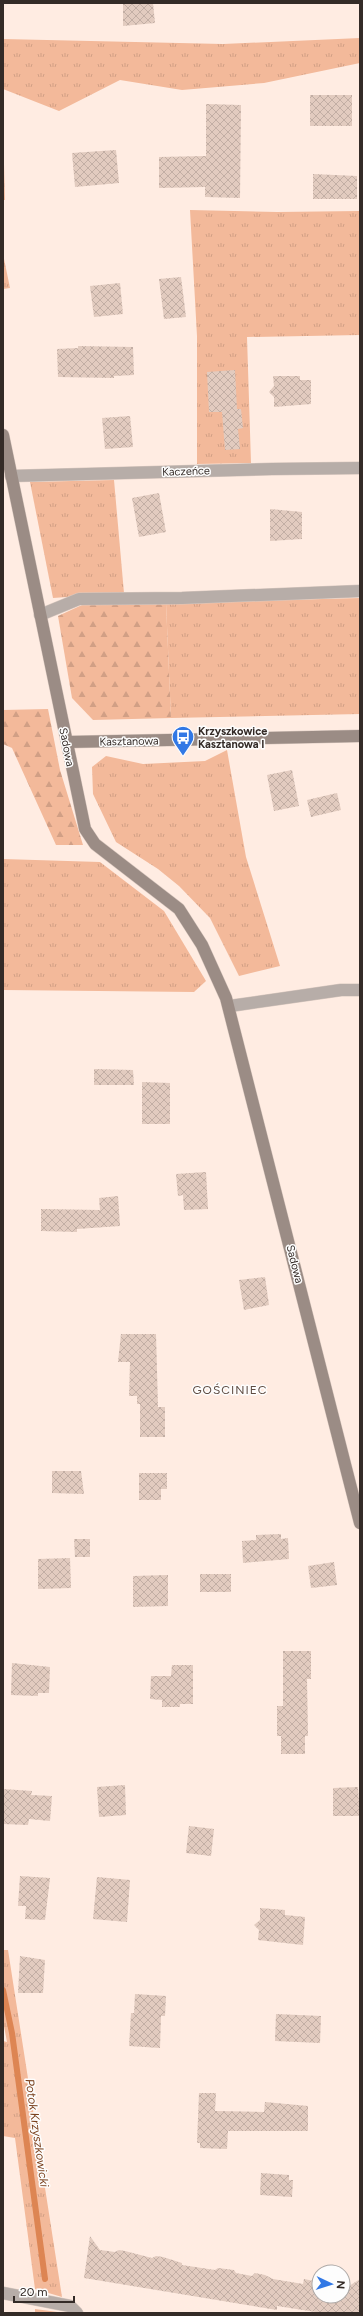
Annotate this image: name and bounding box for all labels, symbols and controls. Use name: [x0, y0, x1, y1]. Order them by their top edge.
street label: Kaczeńce: [162, 464, 210, 479]
bus stop icon: Krzyszkowice Kasztanowa I: [170, 724, 196, 757]
place label: Krzyszkowice Kasztanowa I: [198, 725, 267, 751]
street label: Sadowa: [56, 727, 77, 768]
street label: Kasztanowa: [99, 734, 159, 749]
street label: Sadowa: [283, 1244, 306, 1285]
district label: GOŚCINIEC: [192, 1383, 268, 1397]
water label: Potok Krzyszkowicki: [22, 2078, 52, 2188]
north arrow: [311, 2264, 351, 2304]
scale bar: [14, 2278, 74, 2304]
text: N: [334, 2280, 347, 2289]
text: 20 m: [20, 2285, 48, 2299]

